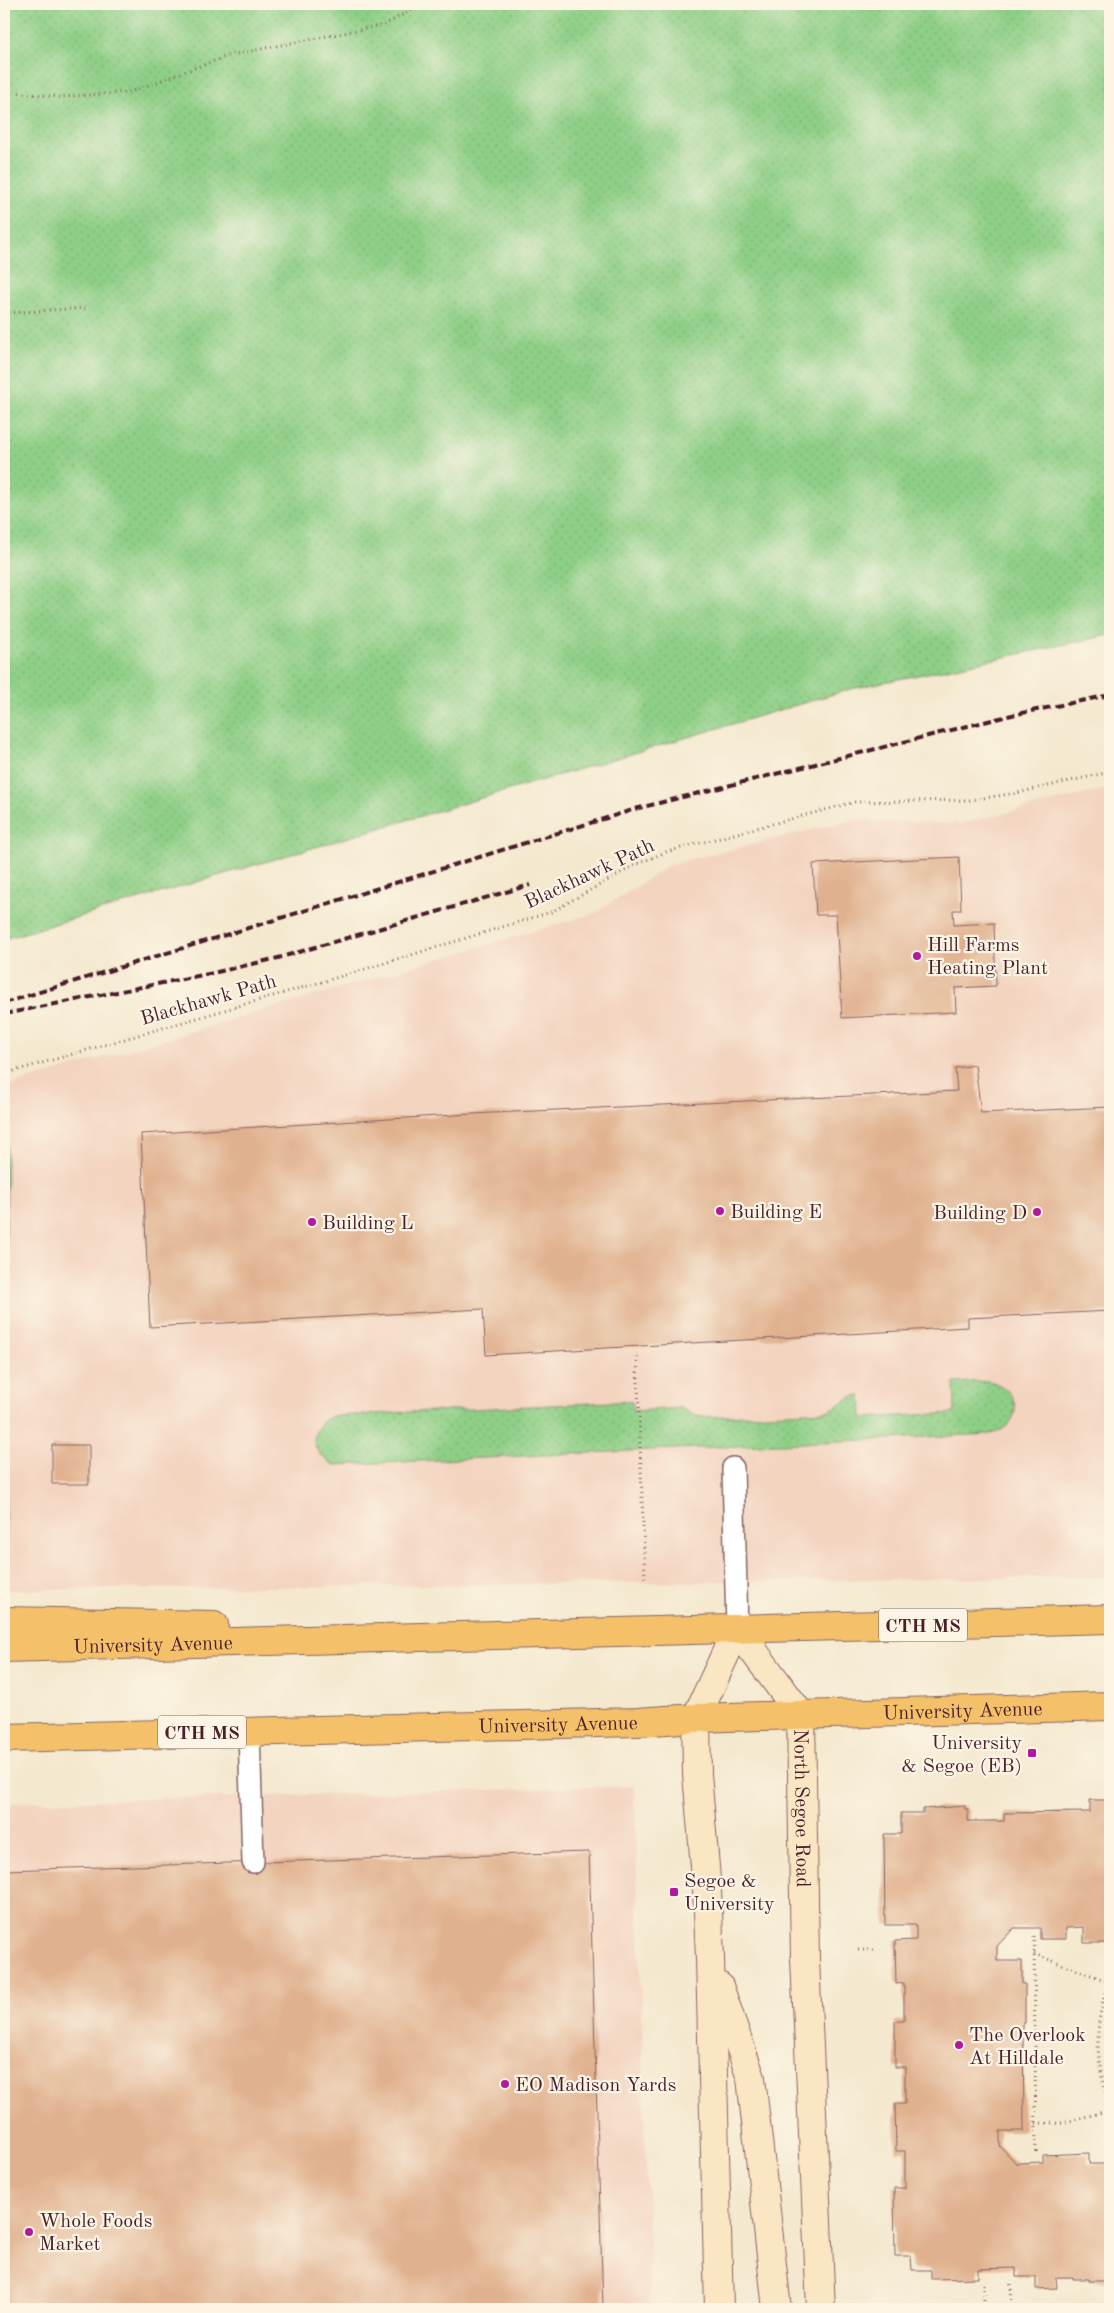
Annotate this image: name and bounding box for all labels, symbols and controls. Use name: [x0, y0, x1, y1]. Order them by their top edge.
street label: Blackhawk Path: [522, 836, 658, 914]
place label: Hill Farms Heating Plant: [927, 936, 1048, 979]
marker: Hill Farms Heating Plant: [911, 950, 923, 962]
street label: Blackhawk Path: [138, 972, 279, 1030]
place label: Building E: [730, 1203, 822, 1223]
place label: Building D: [933, 1204, 1027, 1224]
marker: Building E: [714, 1205, 726, 1217]
marker: Building D: [1031, 1206, 1043, 1218]
place label: Building L: [322, 1214, 414, 1234]
marker: Building L: [306, 1216, 318, 1228]
road number: CTH MS: [879, 1608, 967, 1642]
street label: University Avenue: [73, 1634, 233, 1658]
street label: University Avenue: [882, 1700, 1043, 1725]
street label: University Avenue: [478, 1714, 638, 1738]
road number: CTH MS: [158, 1715, 246, 1748]
street label: North Segoe Road: [789, 1729, 812, 1888]
place label: University & Segoe (EB): [901, 1734, 1022, 1777]
marker: University & Segoe (EB): [1026, 1747, 1038, 1759]
place label: Segoe & University: [684, 1872, 775, 1915]
marker: Segoe & University: [668, 1886, 680, 1898]
place label: The Overlook At Hilldale: [969, 2026, 1086, 2069]
marker: The Overlook At Hilldale: [953, 2039, 965, 2051]
place label: EO Madison Yards: [515, 2076, 676, 2096]
marker: EO Madison Yards: [499, 2078, 511, 2090]
place label: Whole Foods Market: [39, 2212, 152, 2255]
marker: Whole Foods Market: [23, 2226, 35, 2238]

